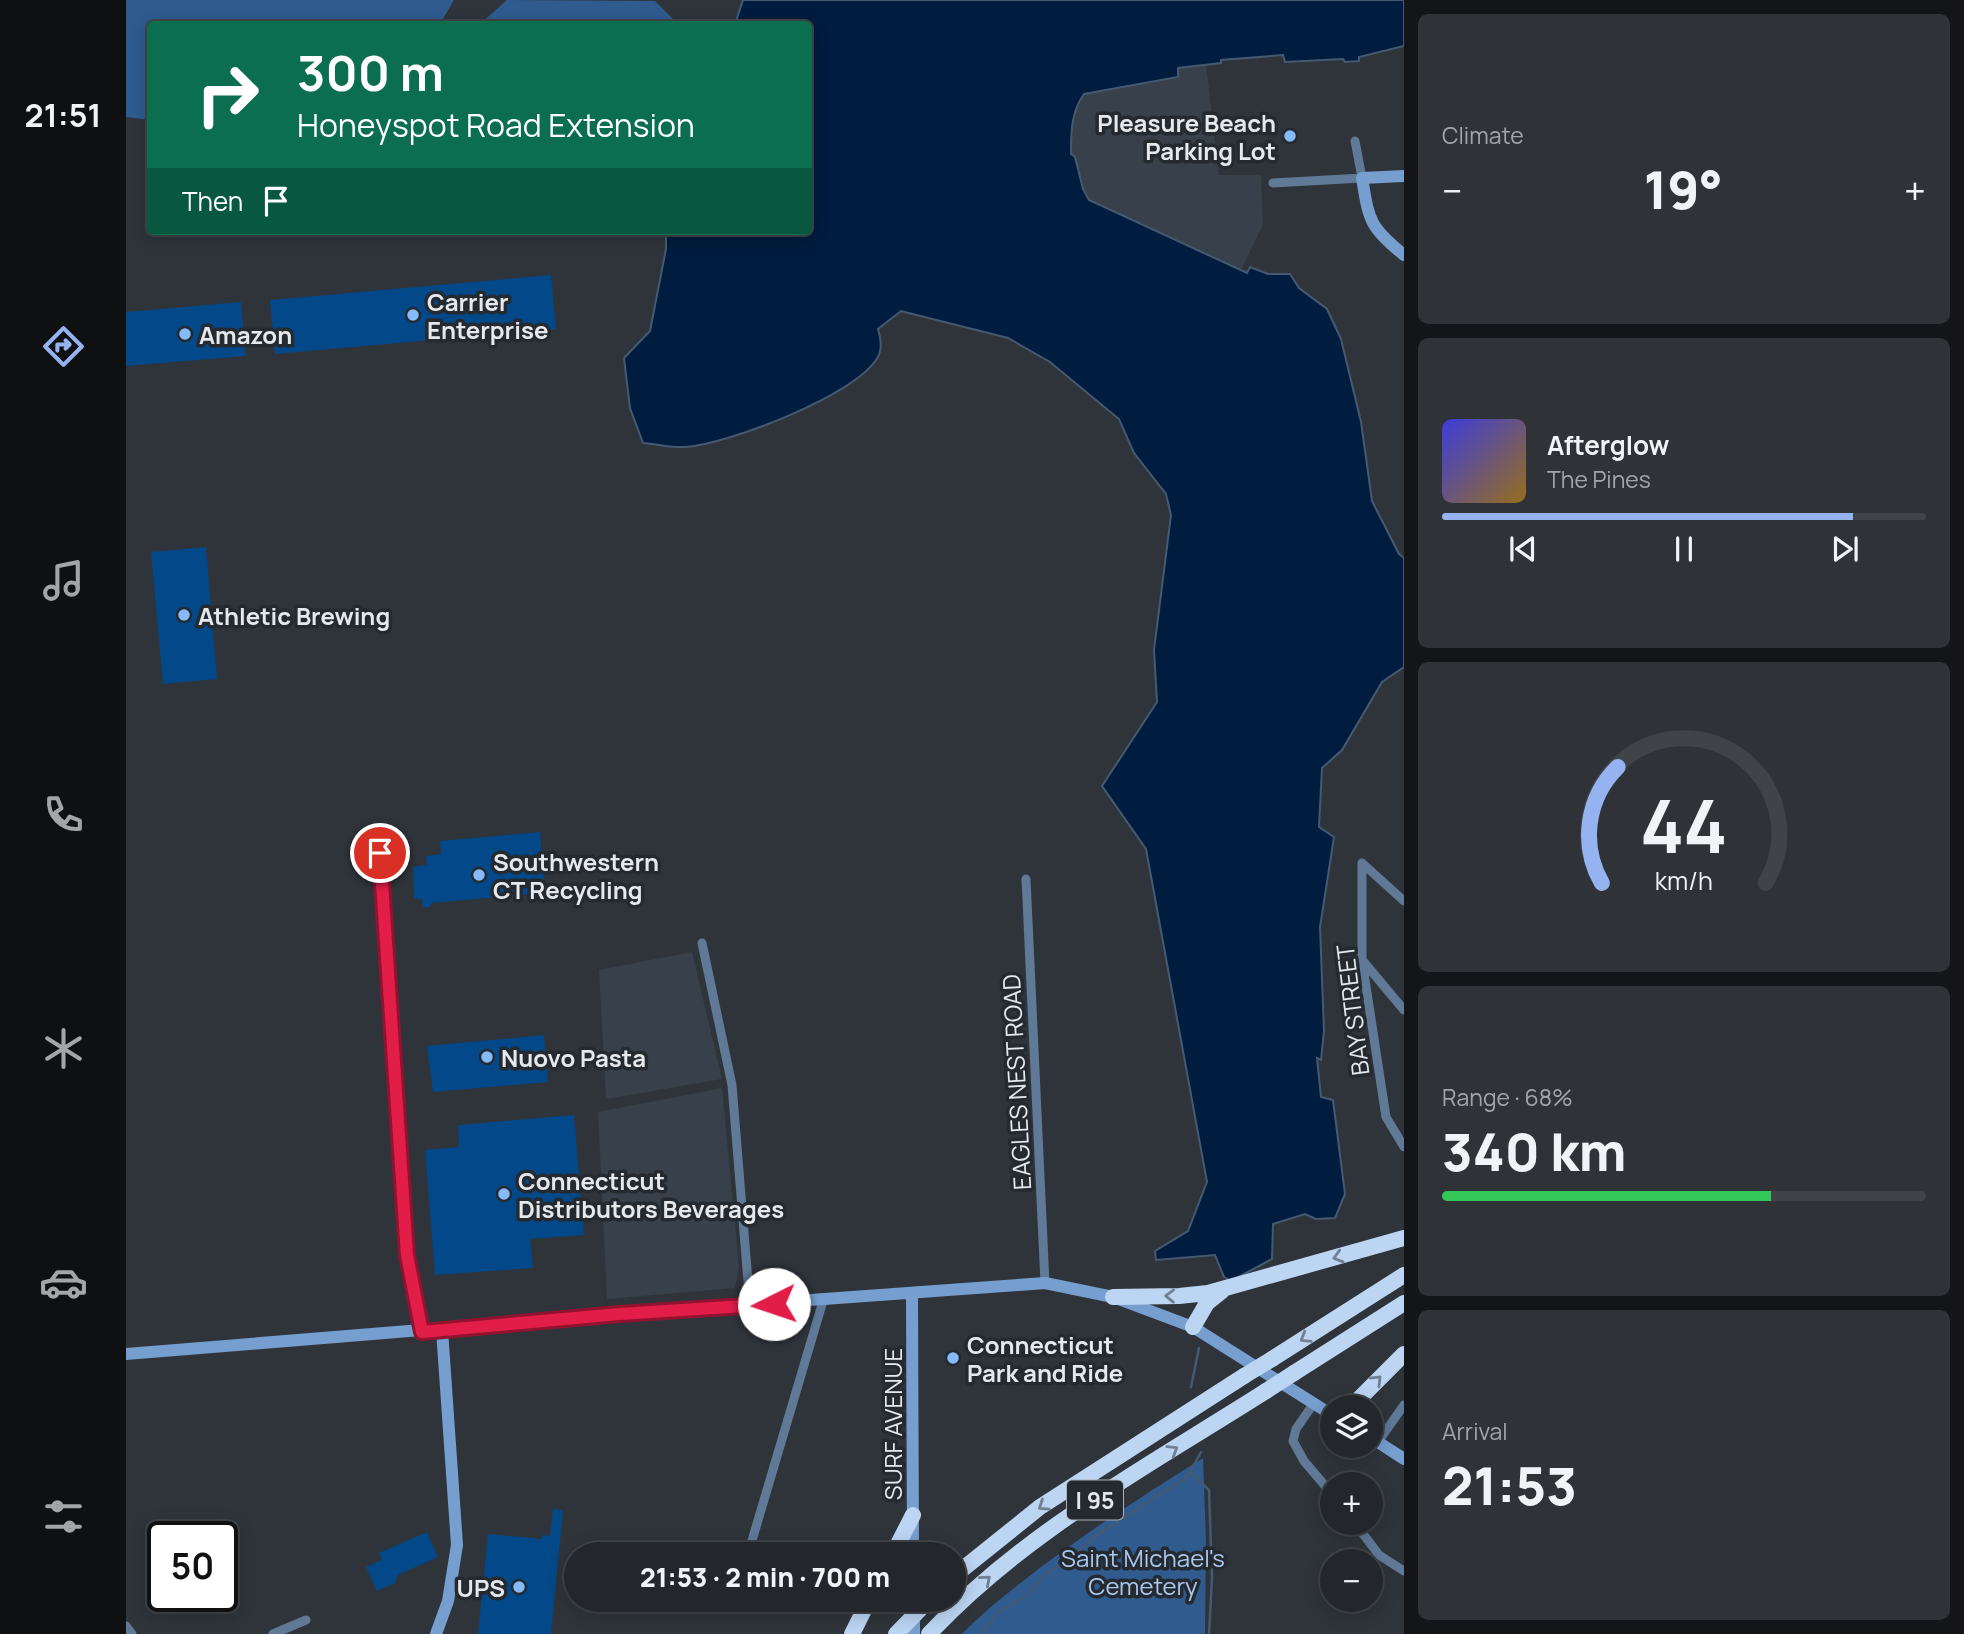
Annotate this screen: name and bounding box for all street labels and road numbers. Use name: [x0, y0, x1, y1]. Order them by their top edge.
street label: BAY STREET: [1328, 942, 1376, 1077]
street label: EAGLES NEST ROAD: [994, 973, 1038, 1191]
street label: SURF AVENUE: [876, 1348, 909, 1500]
road number: I 95: [1067, 1480, 1123, 1520]

